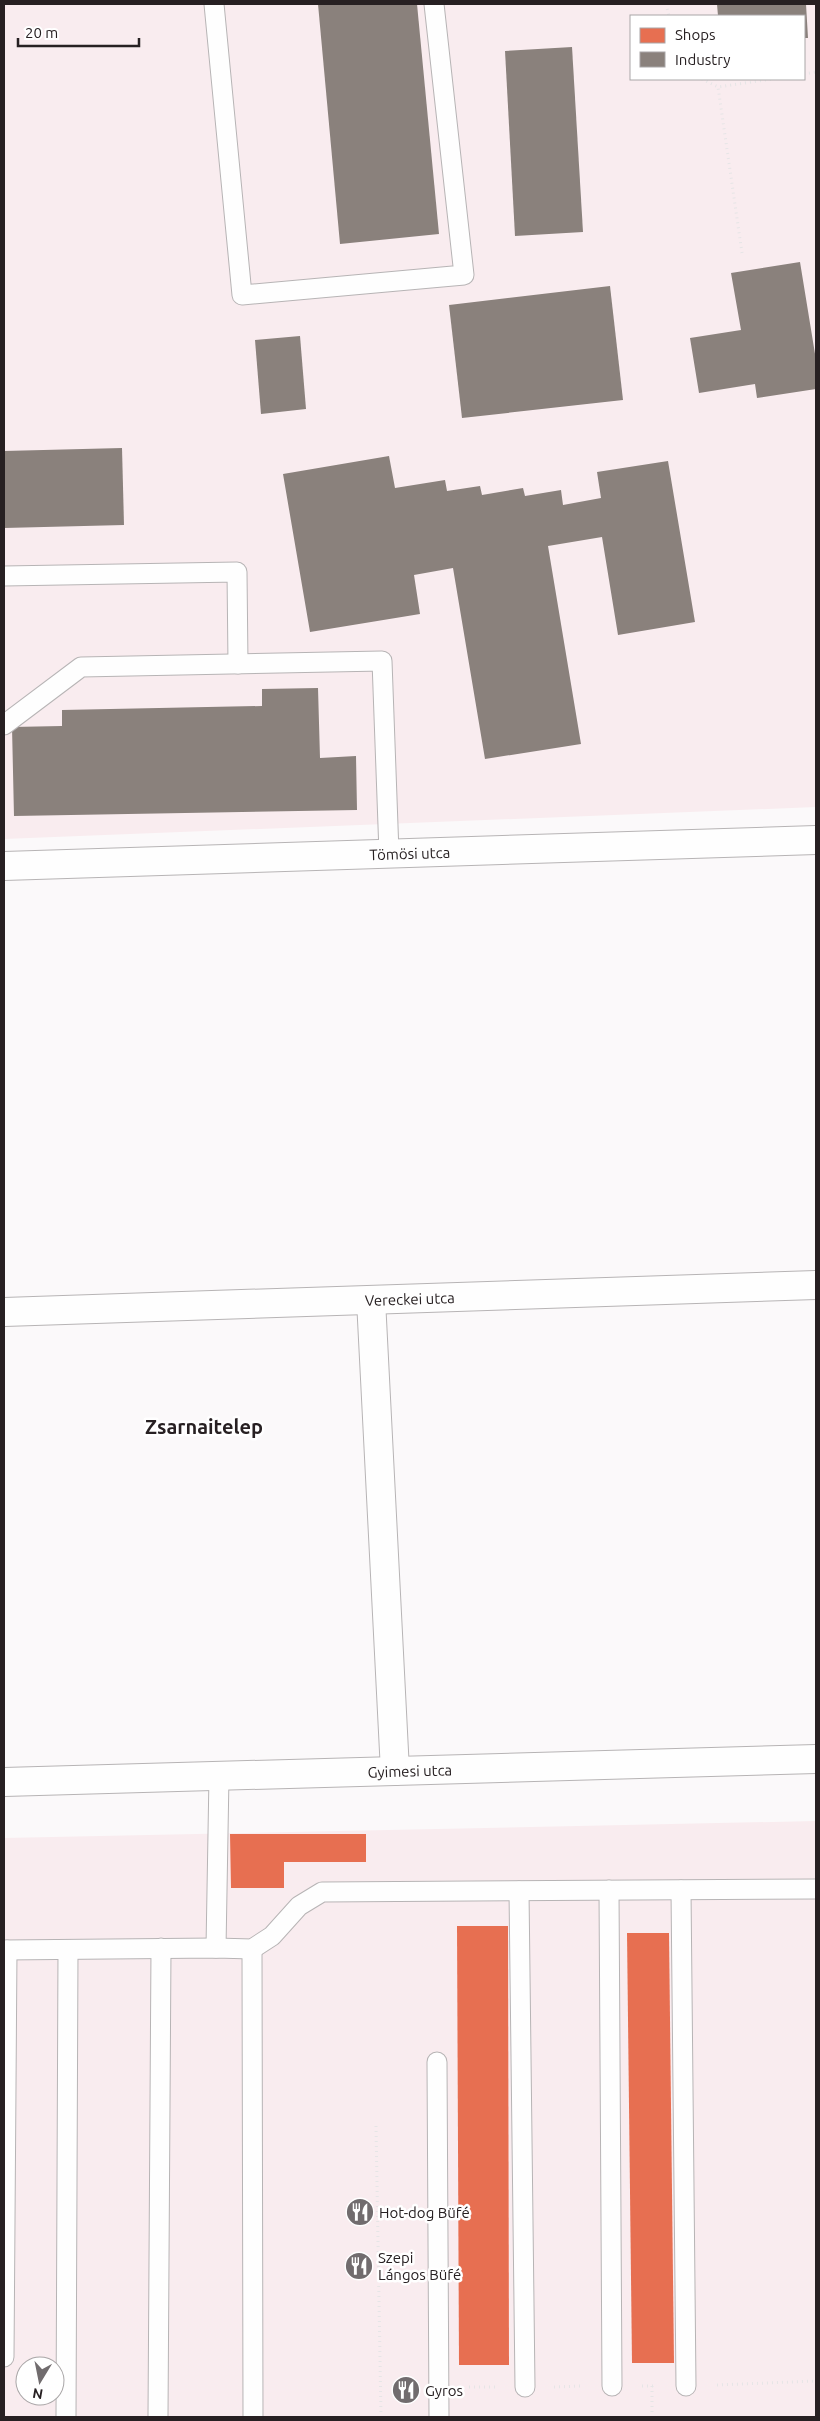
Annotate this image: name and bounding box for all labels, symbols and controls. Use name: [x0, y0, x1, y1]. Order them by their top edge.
scale bar: [18, 15, 139, 47]
legend: [630, 15, 805, 80]
text: 20 m: [25, 24, 58, 41]
text: Shops: [675, 26, 716, 43]
text: Industry: [675, 51, 730, 68]
street label: Tömösi utca: [369, 843, 450, 863]
street label: Vereckei utca: [365, 1289, 455, 1308]
district label: Zsarnaitelep: [145, 1415, 263, 1438]
street label: Gyimesi utca: [367, 1761, 452, 1780]
restaurant icon: Hot-dog Büfé: [345, 2197, 375, 2227]
place label: Hot-dog Büfé: [379, 2204, 470, 2221]
place label: Szepi Lángos Büfé: [378, 2249, 461, 2283]
restaurant icon: Szepi Lángos Büfé: [344, 2251, 374, 2281]
north arrow: [15, 2356, 65, 2406]
restaurant icon: Gyros: [391, 2375, 421, 2405]
place label: Gyros: [425, 2382, 463, 2399]
text: N: [31, 2385, 44, 2403]

